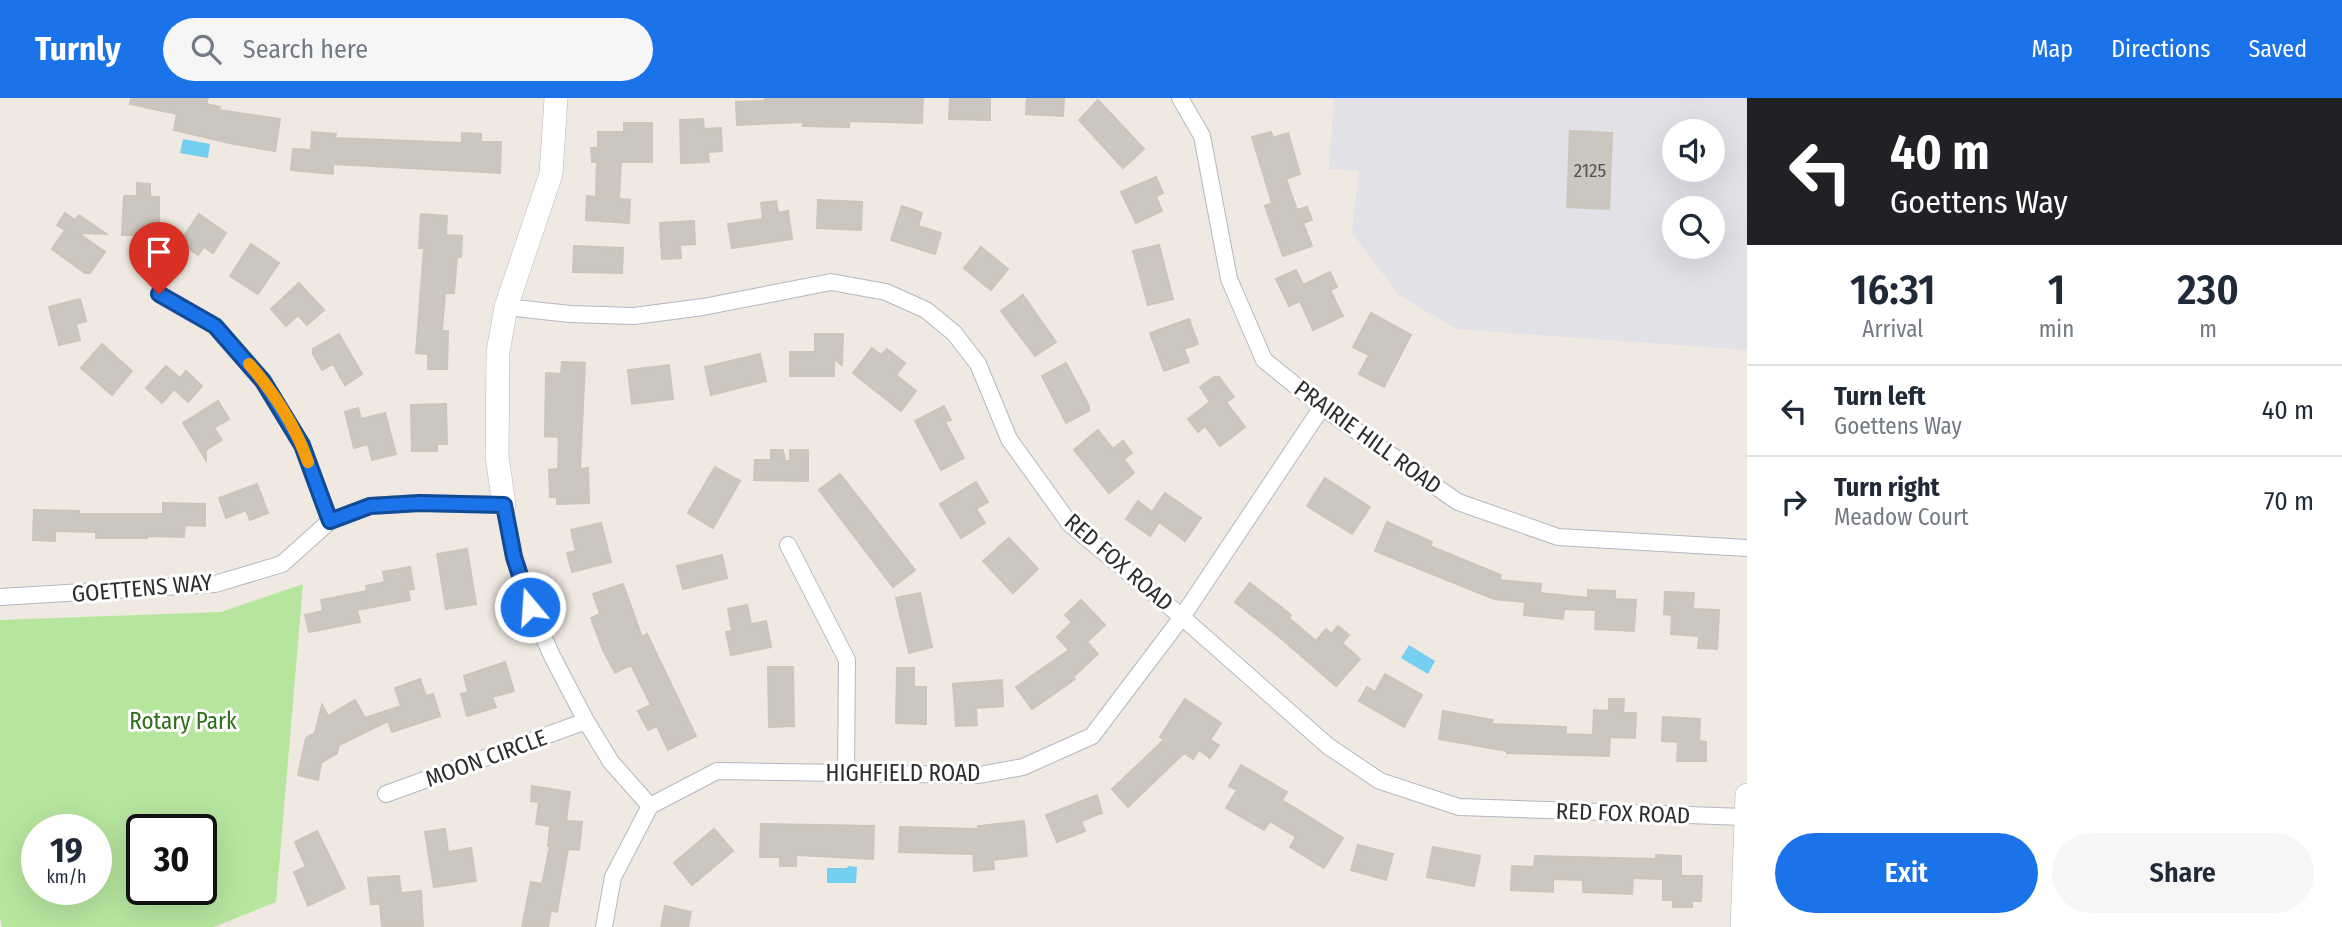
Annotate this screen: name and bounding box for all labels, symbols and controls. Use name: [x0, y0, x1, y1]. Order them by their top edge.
search box: [163, 18, 653, 81]
text: Turnly: [35, 29, 121, 69]
icon: search: [187, 30, 225, 68]
text: Search here: [243, 34, 368, 65]
text: Map: [2032, 35, 2073, 63]
text: Directions: [2111, 35, 2210, 63]
text: Saved: [2248, 35, 2307, 63]
map controls: [1662, 119, 1725, 259]
button: sound: [1662, 119, 1725, 182]
text: 40 m: [1890, 123, 1990, 182]
icon: left: [1775, 126, 1866, 217]
house number: 2125: [1574, 159, 1606, 182]
text: Goettens Way: [1890, 183, 2068, 221]
button: search: [1662, 196, 1725, 259]
pin: [129, 222, 189, 294]
icon: arrive: [140, 233, 178, 271]
text: 16:31: [1850, 265, 1936, 315]
text: 1: [2048, 265, 2065, 315]
text: 230: [2177, 265, 2239, 315]
text: Arrival: [1862, 315, 1923, 343]
text: min: [2039, 315, 2074, 343]
text: m: [2199, 315, 2217, 343]
street label: PRAIRIE HILL ROAD: [1289, 374, 1447, 500]
text: Turn left: [1834, 381, 1926, 412]
icon: left: [1775, 392, 1813, 430]
text: 40 m: [2262, 395, 2314, 426]
text: Goettens Way: [1834, 412, 1962, 440]
text: Turn right: [1834, 472, 1940, 503]
icon: right: [1775, 483, 1813, 521]
text: 70 m: [2264, 486, 2314, 517]
text: Meadow Court: [1834, 503, 1969, 531]
street label: RED FOX ROAD: [1059, 507, 1179, 617]
street label: GOETTENS WAY: [71, 568, 214, 608]
position arrow: [493, 570, 567, 644]
park label: Rotary Park: [129, 707, 237, 735]
street label: MOON CIRCLE: [422, 723, 550, 793]
street label: HIGHFIELD ROAD: [826, 759, 980, 787]
street label: RED FOX ROAD: [1555, 797, 1691, 829]
speed limit sign: 30: [126, 814, 217, 905]
text: 19: [50, 829, 83, 871]
button: Exit: [1775, 833, 2038, 913]
button: Share: [2052, 833, 2314, 913]
text: km/h: [46, 866, 87, 888]

